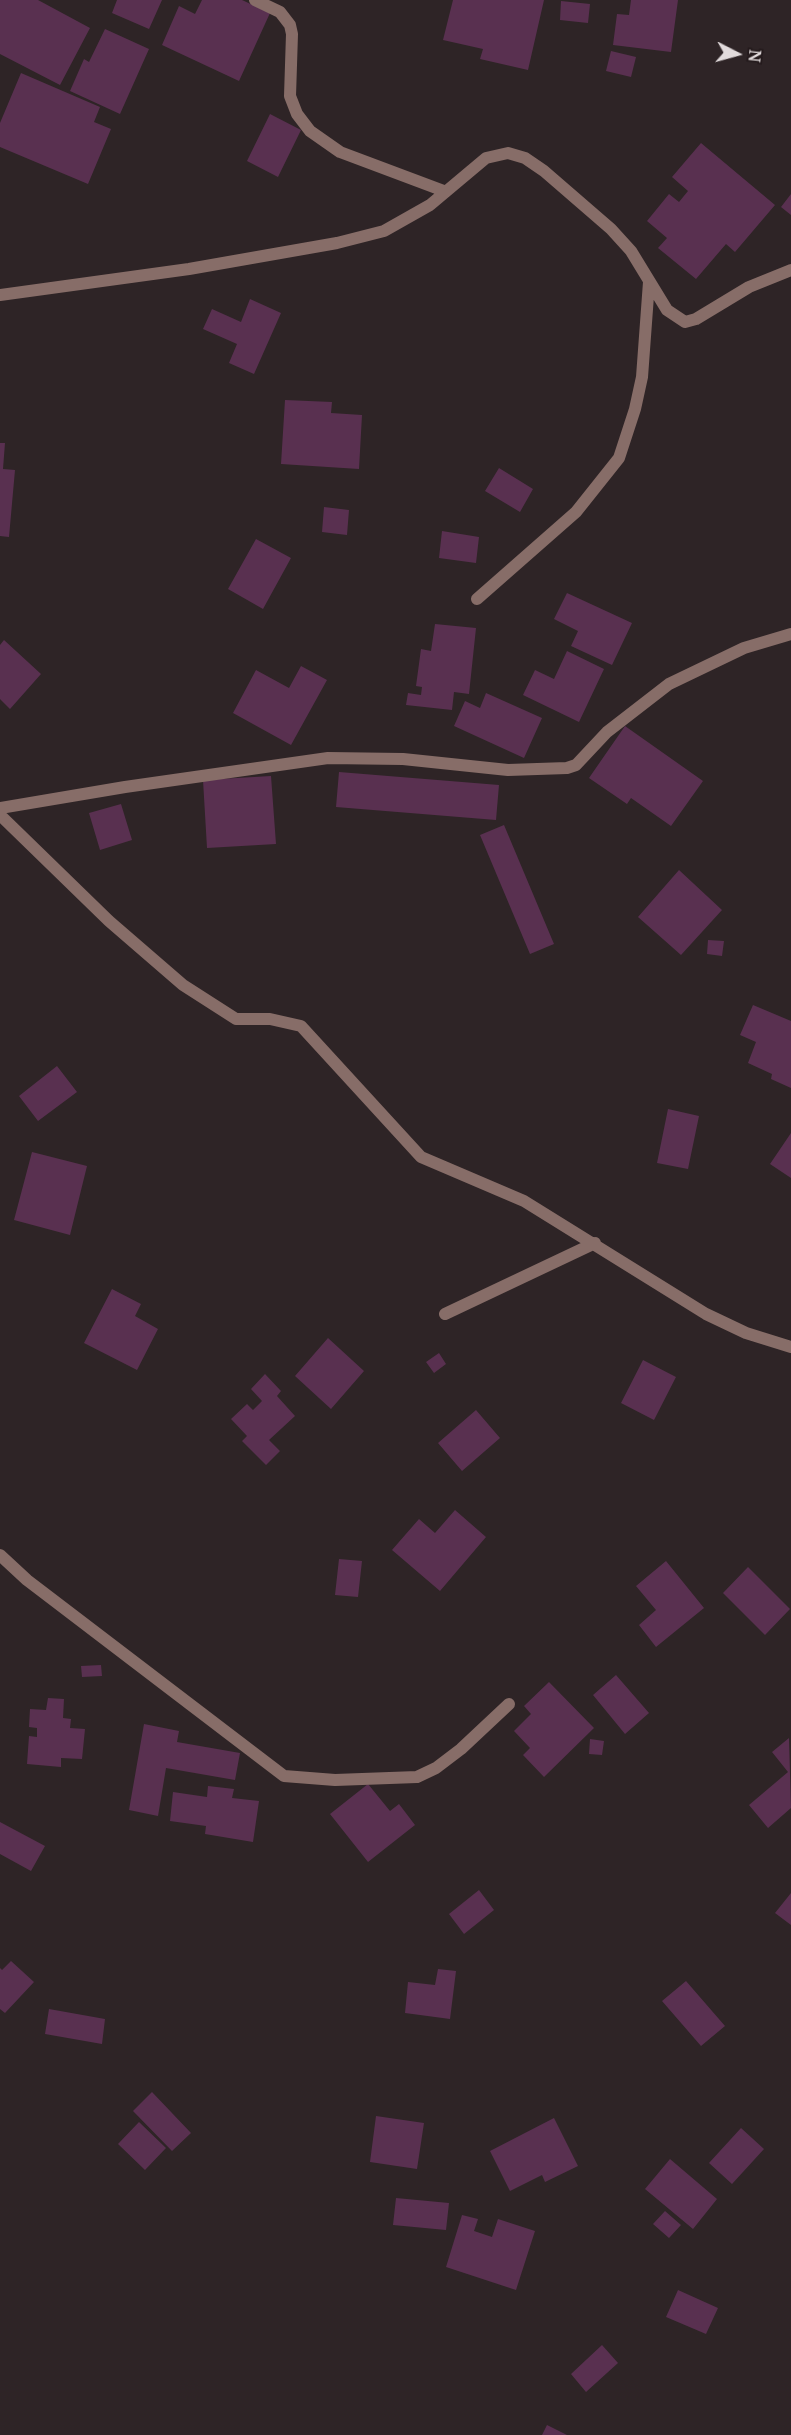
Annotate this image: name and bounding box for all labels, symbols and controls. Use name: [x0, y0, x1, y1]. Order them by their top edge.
north arrow: [707, 24, 767, 84]
text: N: [743, 48, 767, 63]

